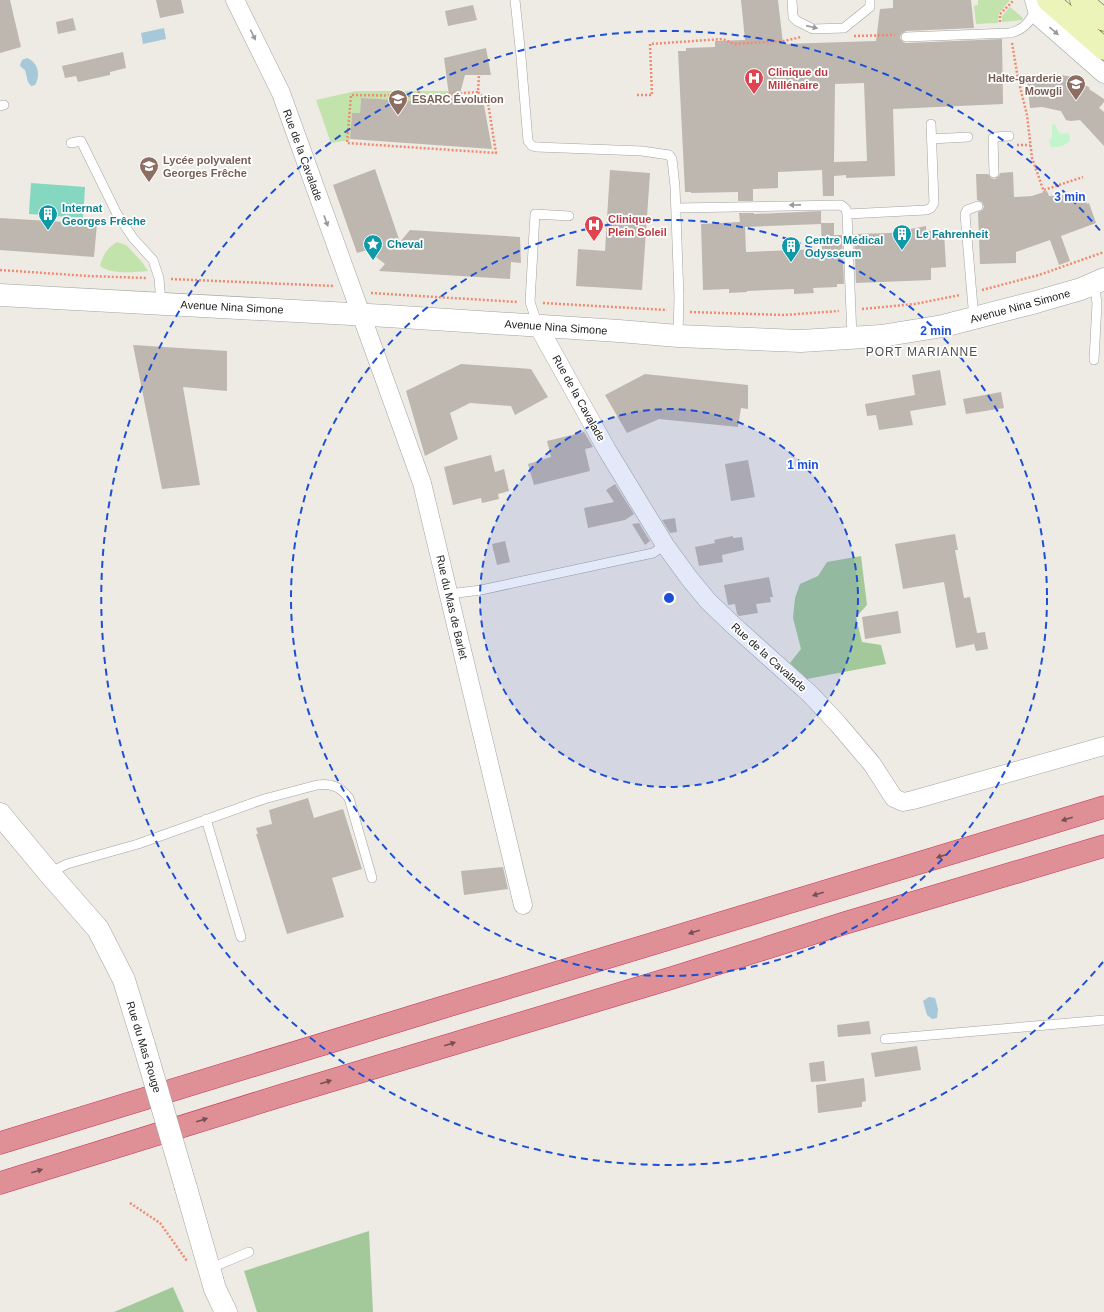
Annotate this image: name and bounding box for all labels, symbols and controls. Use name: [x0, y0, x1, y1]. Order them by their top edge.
one-way arrow: [806, 25, 818, 31]
one-way arrow: [1050, 26, 1059, 35]
one-way arrow: [249, 29, 256, 41]
place label: Clinique du Millénaire: [768, 66, 828, 91]
hospital icon: Clinique du Millénaire: [743, 67, 765, 95]
place label: Halte-garderie Mowgli: [988, 72, 1062, 97]
school or university icon: Halte-garderie Mowgli: [1065, 73, 1087, 101]
school or university icon: ESARC Évolution: [387, 88, 409, 116]
place label: ESARC Évolution: [412, 93, 504, 105]
street label: Rue de la Cavalade: [281, 108, 325, 202]
place label: Lycée polyvalent Georges Frêche: [163, 154, 252, 179]
school or university icon: Lycée polyvalent Georges Frêche: [138, 155, 160, 183]
text: 3 min: [1054, 190, 1086, 204]
place label: Internat Georges Frêche: [62, 202, 146, 227]
one-way arrow: [789, 202, 801, 209]
building icon: Internat Georges Frêche: [37, 203, 59, 231]
place label: Clinique Plein Soleil: [608, 213, 667, 238]
hospital icon: Clinique Plein Soleil: [583, 214, 605, 242]
one-way arrow: [324, 215, 330, 227]
building icon: Le Fahrenheit: [891, 223, 913, 251]
place label: Le Fahrenheit: [916, 228, 988, 240]
place icon: Cheval: [362, 233, 384, 261]
place label: Centre Médical Odysseum: [805, 234, 883, 259]
building icon: Centre Médical Odysseum: [780, 235, 802, 263]
place label: Cheval: [387, 238, 423, 250]
street label: Avenue Nina Simone: [969, 287, 1071, 325]
street label: Avenue Nina Simone: [180, 298, 284, 316]
street label: Avenue Nina Simone: [504, 317, 608, 337]
text: 2 min: [920, 324, 952, 338]
district label: PORT MARIANNE: [866, 345, 978, 359]
street label: Rue de la Cavalade: [550, 353, 608, 443]
text: 1 min: [787, 458, 819, 472]
street label: Rue du Mas de Barlet: [434, 554, 470, 660]
centre of rings: [662, 591, 676, 605]
street label: Rue de la Cavalade: [729, 620, 809, 694]
one-way arrow: [1060, 816, 1072, 822]
one-way arrow: [936, 853, 948, 859]
one-way arrow: [811, 891, 823, 897]
one-way arrow: [687, 929, 699, 935]
street label: Rue du Mas Rouge: [124, 1000, 164, 1094]
one-way arrow: [444, 1041, 456, 1047]
one-way arrow: [320, 1079, 332, 1085]
one-way arrow: [196, 1117, 208, 1123]
one-way arrow: [32, 1168, 44, 1174]

